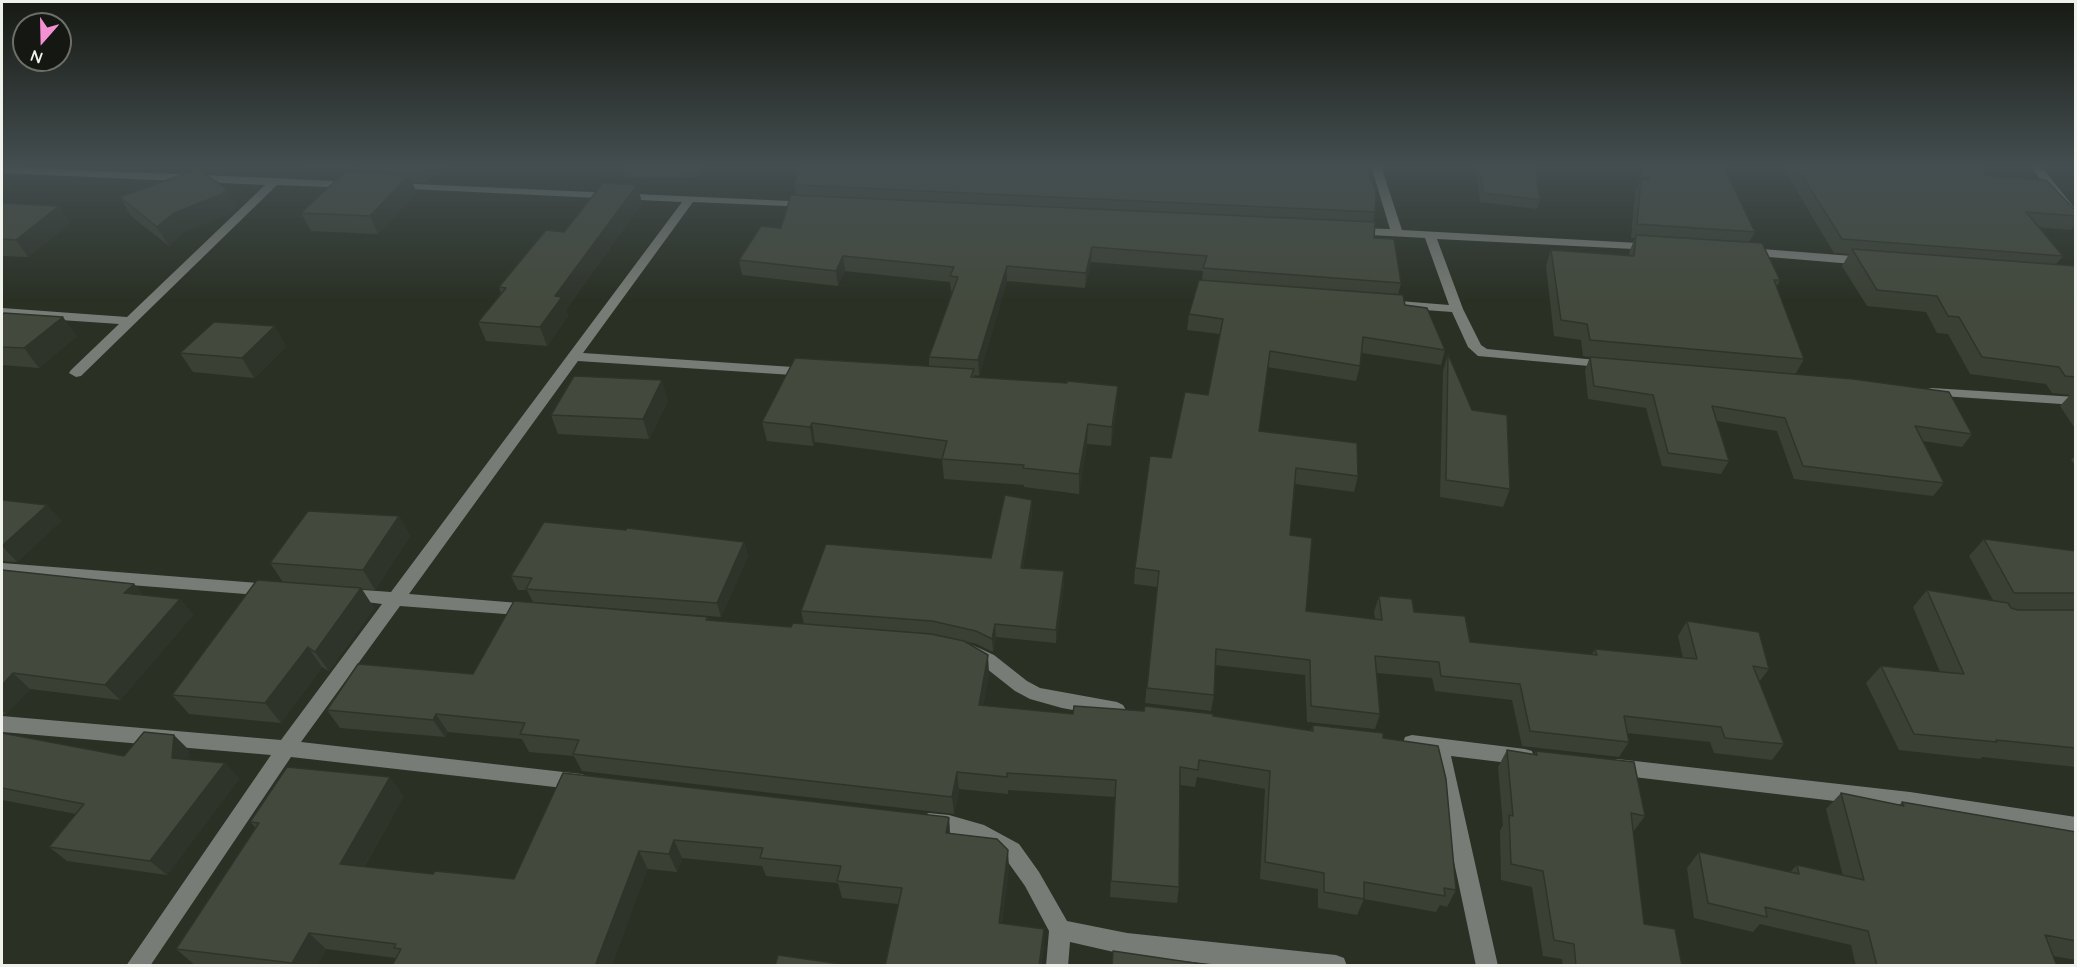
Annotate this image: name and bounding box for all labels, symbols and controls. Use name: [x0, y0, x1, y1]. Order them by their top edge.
north arrow: [12, 12, 72, 72]
text: N: [28, 46, 45, 68]

